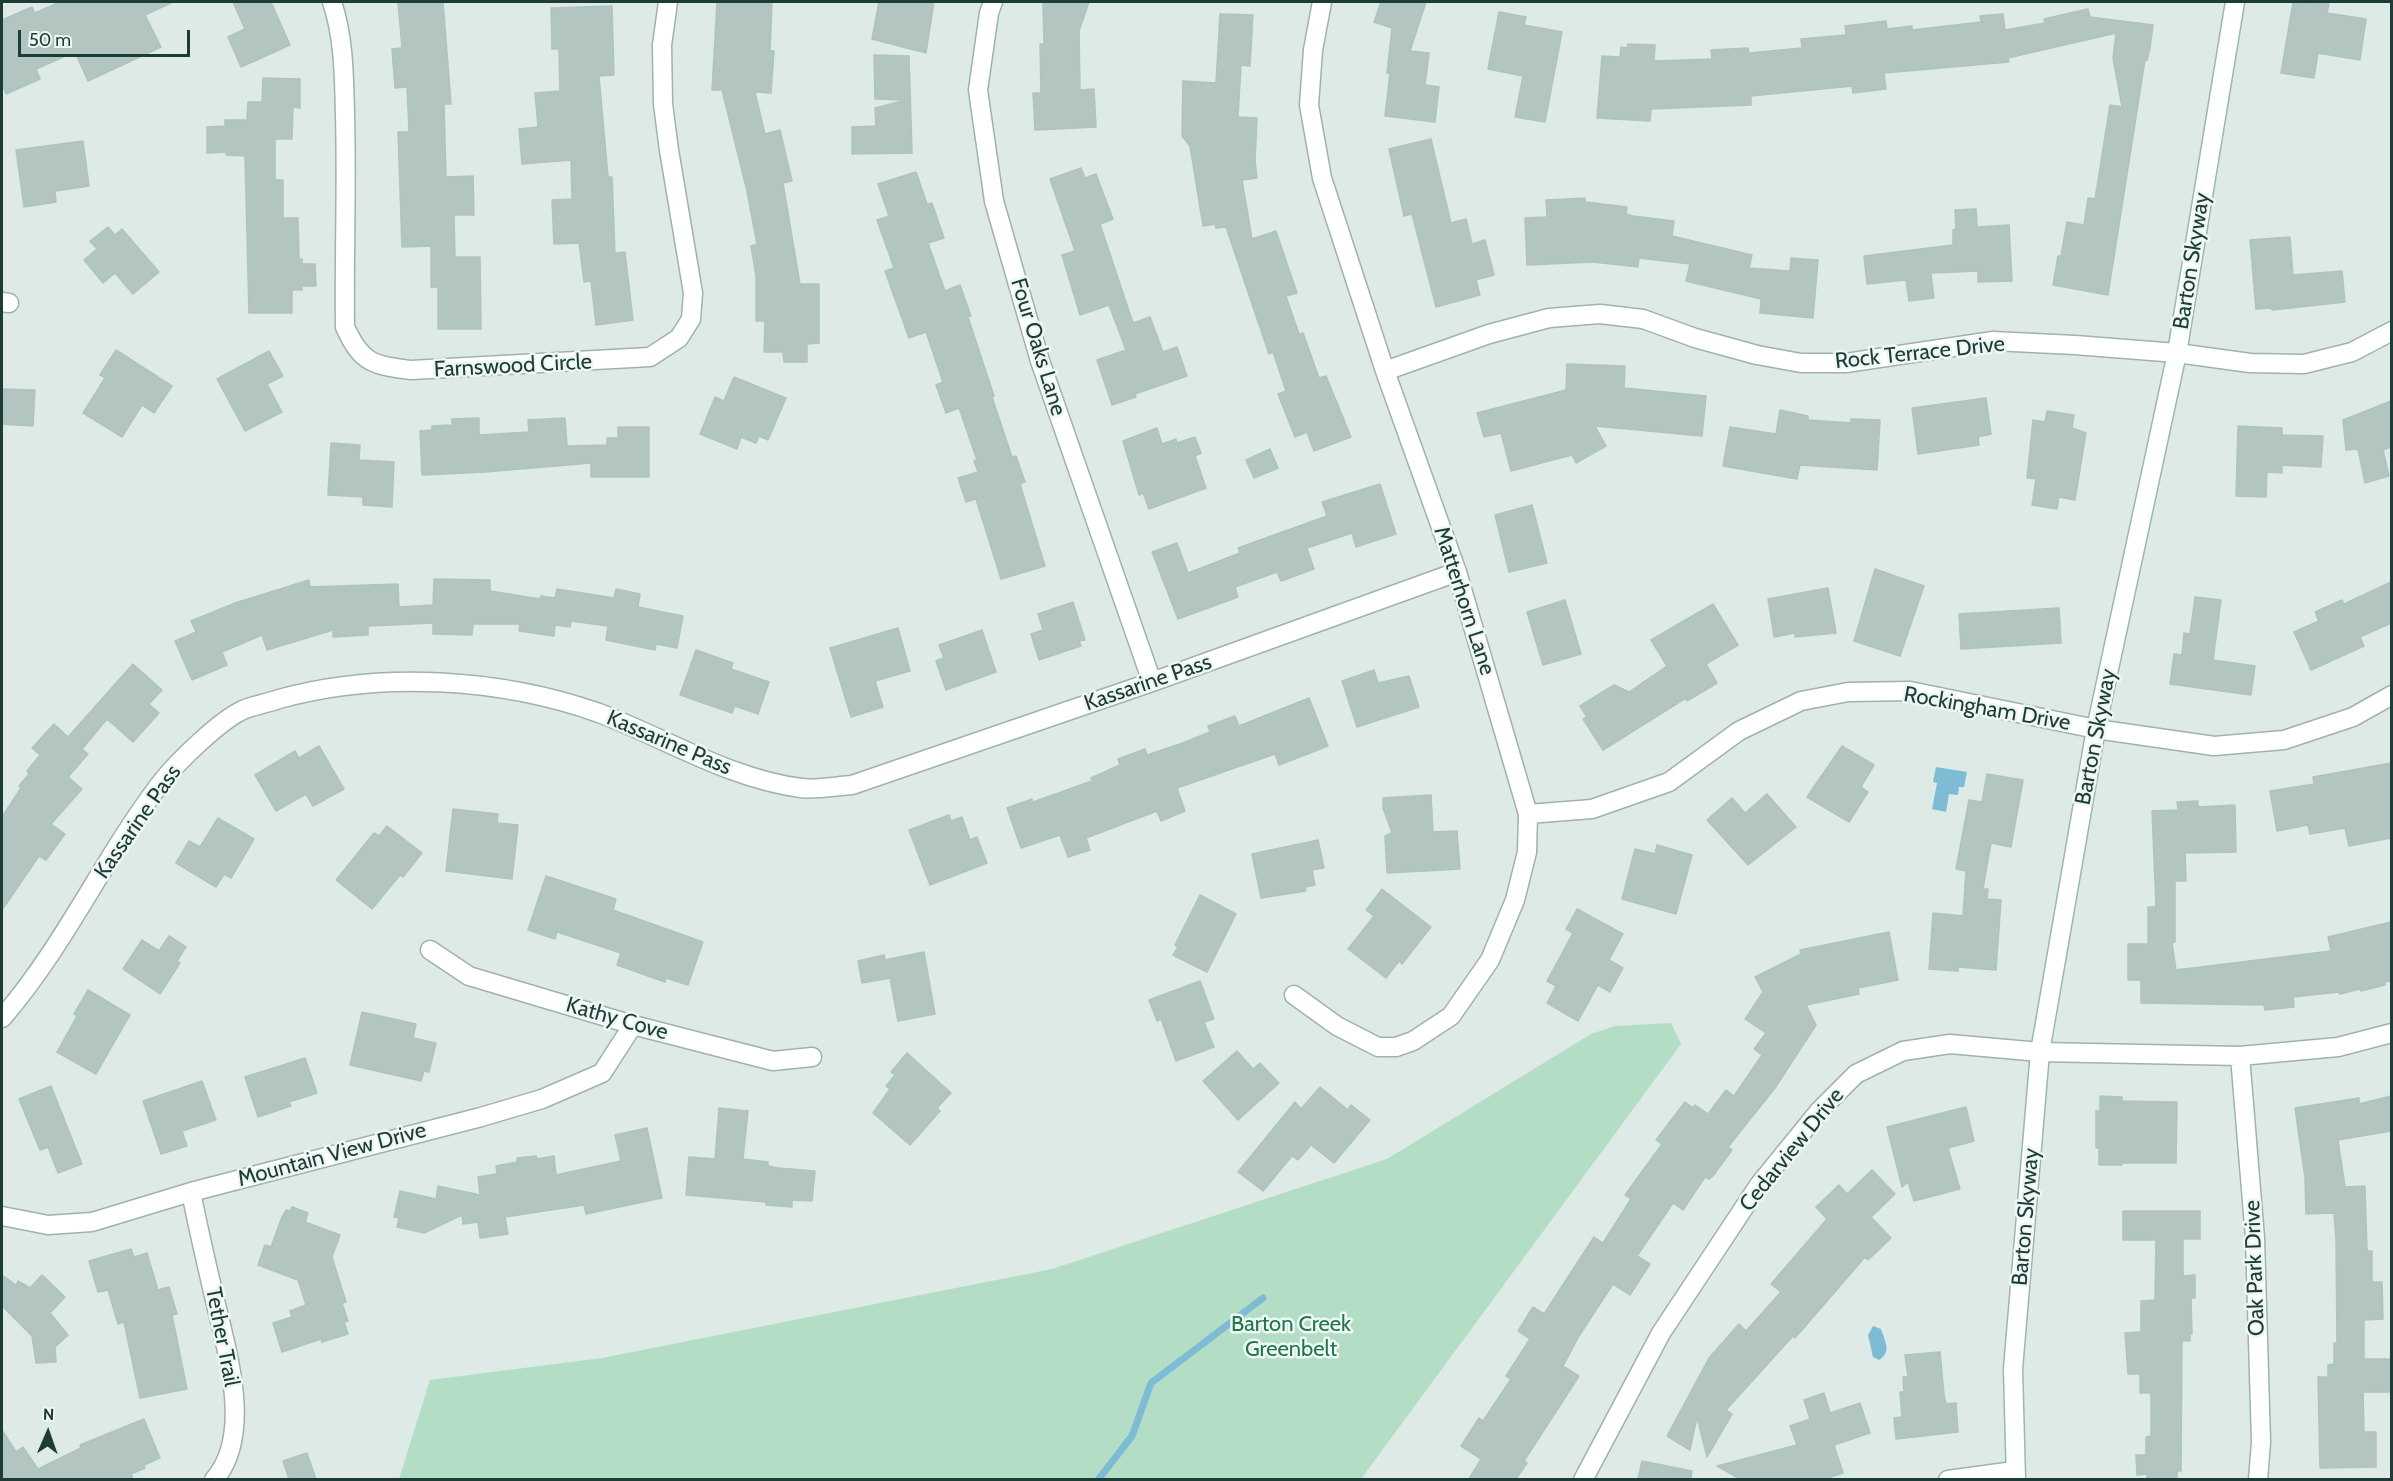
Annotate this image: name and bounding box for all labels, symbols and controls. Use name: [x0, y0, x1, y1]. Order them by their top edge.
scale bar: [21, 18, 194, 56]
text: 50 m: [29, 29, 71, 51]
street label: Barton Skyway: [2168, 191, 2216, 331]
street label: Four Oaks Lane: [1005, 275, 1071, 419]
street label: Rock Terrace Drive: [1834, 331, 2006, 375]
street label: Farnswood Circle: [433, 349, 593, 383]
street label: Matterhorn Lane: [1428, 524, 1500, 678]
street label: Kassarine Pass: [1081, 649, 1215, 717]
street label: Barton Skyway: [2070, 667, 2122, 807]
street label: Rockingham Drive: [1902, 681, 2072, 737]
street label: Kassarine Pass: [603, 705, 735, 781]
street label: Kassarine Pass: [89, 760, 187, 884]
street label: Kathy Cove: [563, 992, 671, 1046]
street label: Cedarview Drive: [1734, 1083, 1850, 1217]
street label: Mountain View Drive: [235, 1117, 429, 1193]
street label: Barton Skyway: [2007, 1147, 2045, 1287]
street label: Oak Park Drive: [2239, 1200, 2271, 1336]
street label: Tether Trail: [199, 1285, 245, 1389]
park label: Barton Creek Greenbelt: [1231, 1312, 1351, 1364]
north arrow: [18, 1403, 78, 1463]
text: N: [43, 1405, 55, 1424]

